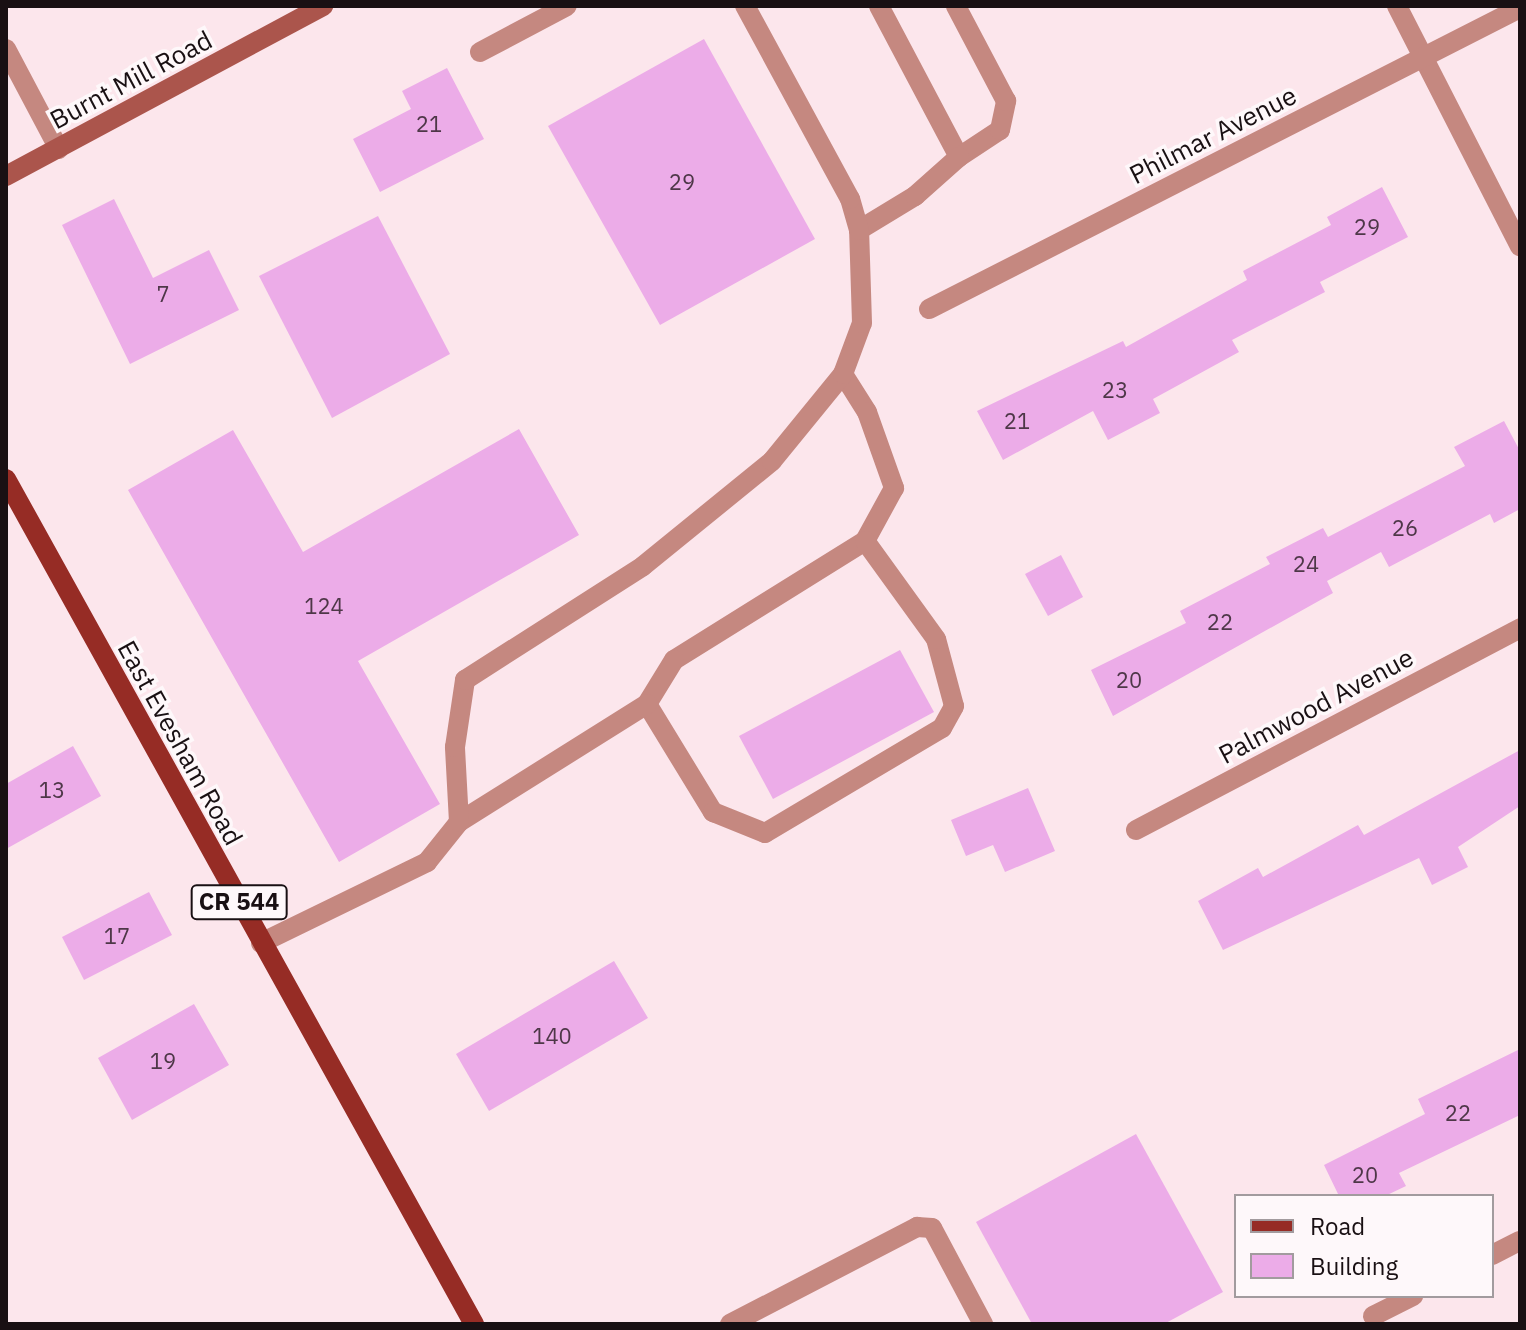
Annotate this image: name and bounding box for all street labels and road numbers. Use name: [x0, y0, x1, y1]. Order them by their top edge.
street label: Burnt Mill Road: [45, 24, 217, 136]
street label: Philmar Avenue: [1124, 80, 1302, 190]
street label: East Evesham Road: [111, 635, 249, 851]
street label: Palmwood Avenue: [1213, 642, 1419, 770]
road number: CR 544: [189, 882, 289, 922]

